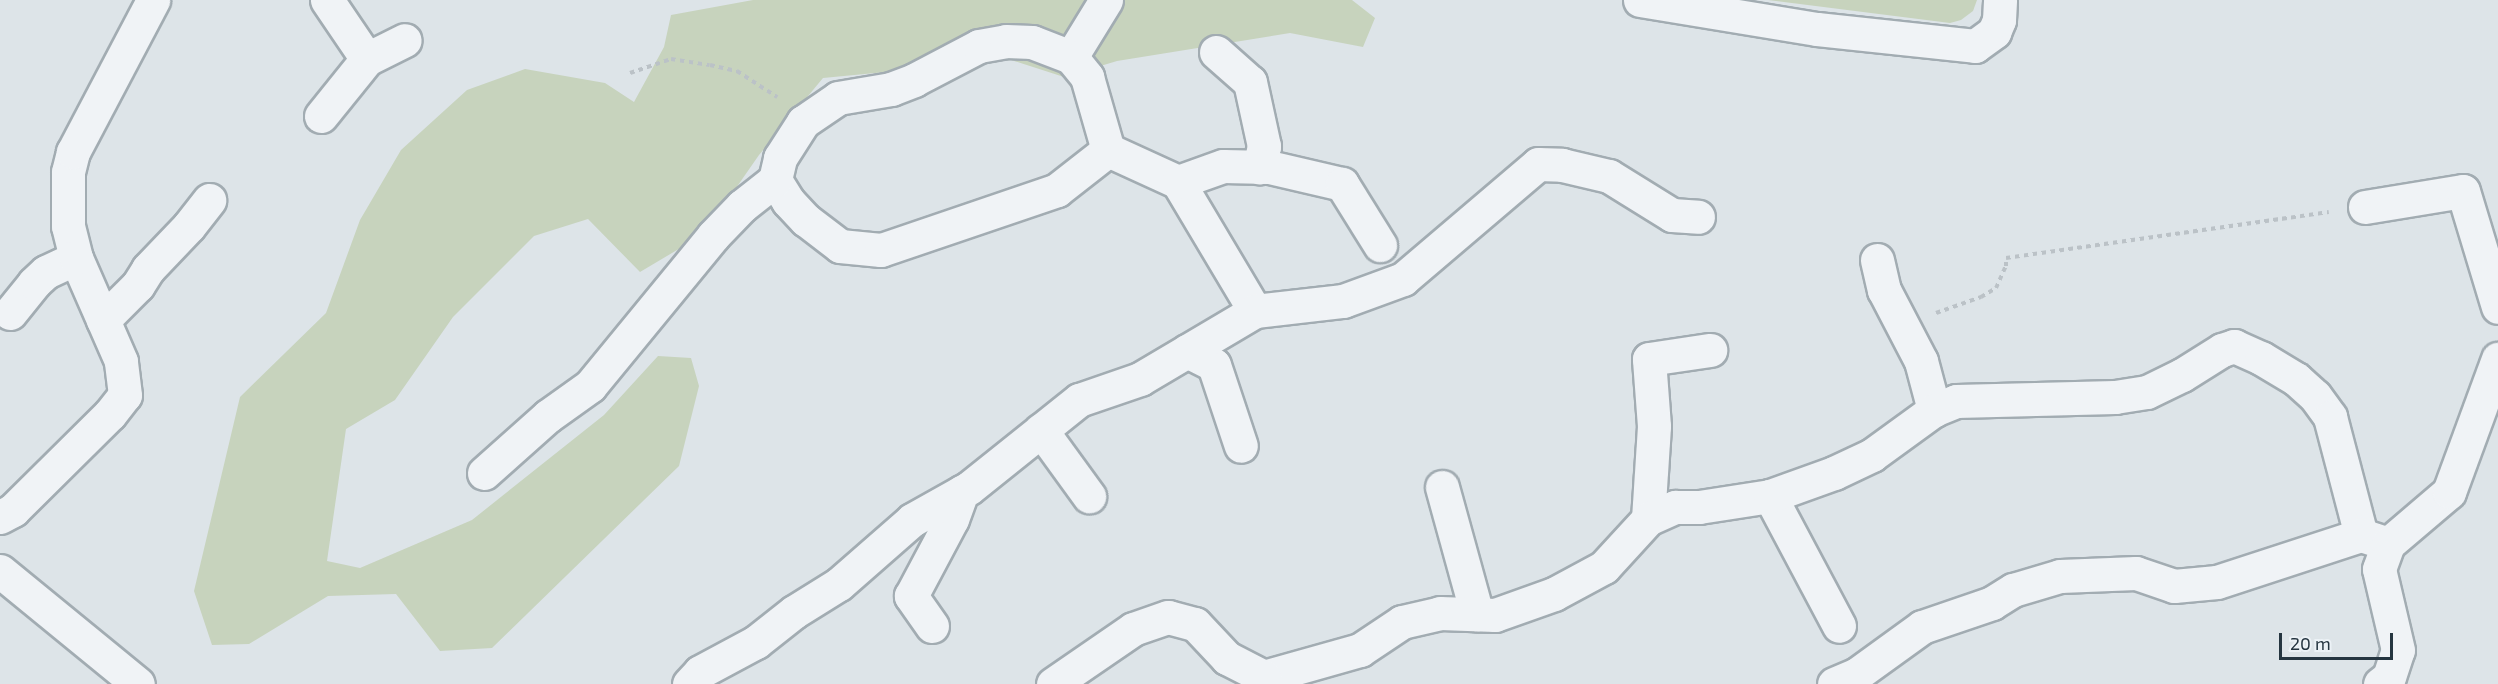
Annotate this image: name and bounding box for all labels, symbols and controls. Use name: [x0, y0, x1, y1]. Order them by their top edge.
scale bar: [2282, 621, 2396, 659]
text: 20 m: [2290, 632, 2331, 654]

